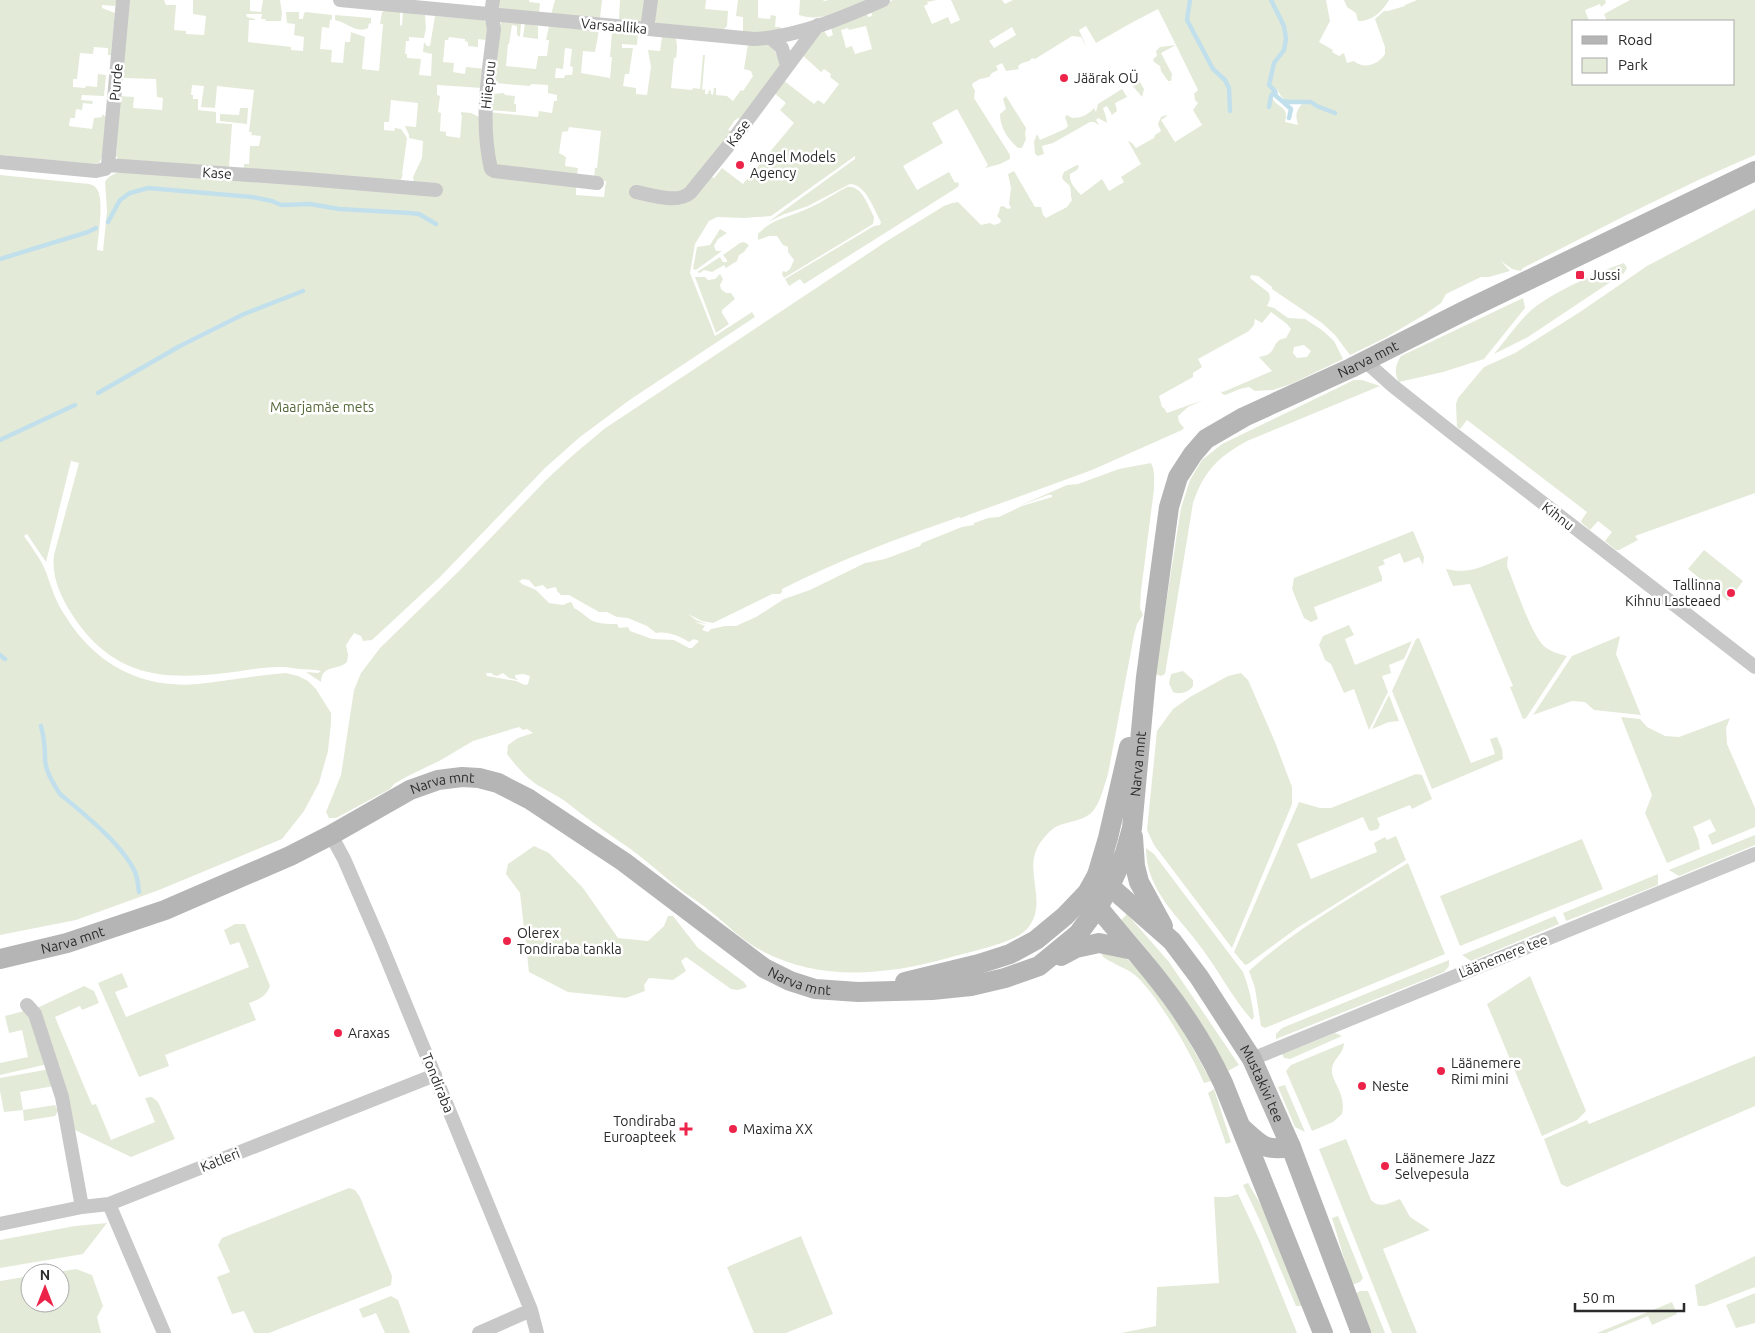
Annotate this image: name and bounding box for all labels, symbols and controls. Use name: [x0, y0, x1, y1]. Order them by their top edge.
street label: Varsaallika: [580, 15, 648, 37]
legend: [1572, 20, 1735, 85]
text: Road: [1618, 31, 1653, 48]
text: Park: [1618, 56, 1648, 73]
street label: Hiiepuu: [478, 60, 498, 110]
street label: Purde: [106, 63, 126, 101]
place label: Jäärak OÜ: [1074, 69, 1138, 86]
marker: Jäärak OÜ: [1058, 72, 1070, 84]
street label: Kase: [723, 116, 753, 150]
place label: Angel Models Agency: [750, 149, 836, 181]
marker: Angel Models Agency: [734, 159, 746, 171]
street label: Kase: [202, 164, 232, 182]
place label: Jussi: [1590, 267, 1620, 283]
marker: Jussi: [1574, 269, 1586, 281]
street label: Narva mnt: [1335, 337, 1401, 381]
park label: Maarjamäe mets: [270, 399, 374, 415]
street label: Kihnu: [1539, 499, 1577, 533]
place label: Tallinna Kihnu Lasteaed: [1625, 577, 1721, 609]
marker: Tallinna Kihnu Lasteaed: [1725, 587, 1737, 599]
street label: Narva mnt: [1127, 730, 1149, 797]
street label: Narva mnt: [408, 769, 475, 797]
street label: Narva mnt: [39, 923, 107, 957]
place label: Olerex Tondiraba tankla: [517, 925, 622, 957]
street label: Läänemere tee: [1456, 931, 1550, 981]
marker: Olerex Tondiraba tankla: [501, 935, 513, 947]
street label: Narva mnt: [765, 963, 832, 998]
place label: Araxas: [348, 1025, 390, 1041]
marker: Araxas: [332, 1027, 344, 1039]
street label: Mustakivi tee: [1237, 1042, 1287, 1125]
street label: Tondiraba: [419, 1051, 457, 1115]
place label: Läänemere Rimi mini: [1451, 1055, 1521, 1087]
marker: Läänemere Rimi mini: [1435, 1065, 1447, 1077]
place label: Neste: [1372, 1078, 1409, 1094]
marker: Neste: [1356, 1080, 1368, 1092]
place label: Tondiraba Euroapteek: [603, 1113, 676, 1145]
place label: Maxima XX: [743, 1121, 813, 1137]
marker: Tondiraba Euroapteek: [680, 1123, 692, 1135]
marker: Maxima XX: [727, 1123, 739, 1135]
street label: Katleri: [198, 1145, 242, 1175]
place label: Läänemere Jazz Selvepesula: [1395, 1150, 1495, 1182]
marker: Läänemere Jazz Selvepesula: [1379, 1160, 1391, 1172]
north arrow: [20, 1263, 70, 1313]
text: N: [40, 1267, 50, 1283]
scale bar: [1575, 1280, 1684, 1312]
text: 50 m: [1582, 1289, 1615, 1306]

